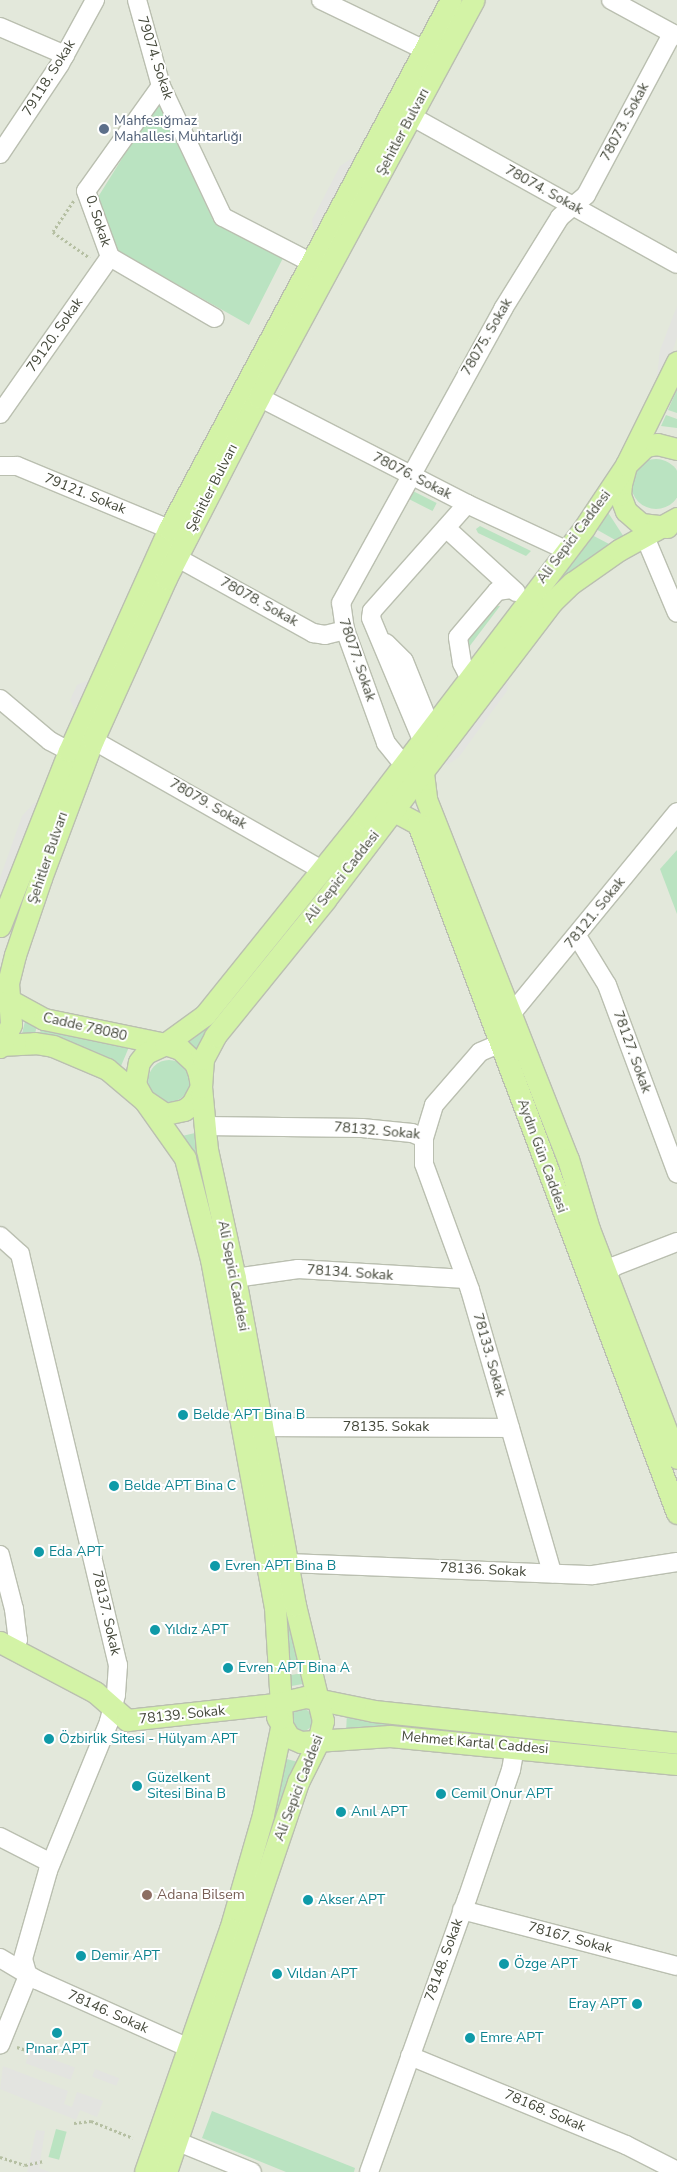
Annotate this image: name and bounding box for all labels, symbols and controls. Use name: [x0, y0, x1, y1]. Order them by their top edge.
street label: 79074. Sokak: [134, 14, 176, 102]
street label: 79118. Sokak: [19, 37, 79, 119]
street label: 78073. Sokak: [597, 80, 653, 164]
street label: Şehitler Bulvarı: [373, 86, 433, 178]
place label: Mahfesığmaz Mahallesi Muhtarlığı: [114, 113, 242, 146]
marker: Mahfesığmaz Mahallesi Muhtarlığı: [98, 123, 110, 135]
street label: 78074. Sokak: [502, 162, 586, 218]
street label: 0. Sokak: [82, 193, 114, 249]
street label: 79120. Sokak: [23, 295, 87, 375]
street label: 78075. Sokak: [458, 295, 516, 379]
street label: Şehitler Bulvarı: [183, 441, 241, 535]
street label: 78076. Sokak: [370, 449, 454, 503]
street label: 79121. Sokak: [42, 470, 128, 518]
street label: Ali Sepici Caddesi: [533, 487, 615, 587]
street label: 78078. Sokak: [217, 574, 301, 630]
street label: 78077. Sokak: [335, 616, 379, 704]
street label: 78079. Sokak: [166, 775, 250, 833]
street label: Şehitler Bulvarı: [24, 810, 72, 906]
street label: Ali Sepici Caddesi: [301, 828, 383, 926]
street label: 78121. Sokak: [561, 874, 629, 952]
street label: 78127. Sokak: [609, 1008, 655, 1096]
street label: Cadde 78080: [41, 1009, 129, 1045]
street label: Aydın Gün Caddesi: [514, 1097, 570, 1215]
street label: 78132. Sokak: [333, 1119, 421, 1143]
street label: Ali Sepici Caddesi: [214, 1219, 252, 1333]
street label: 78134. Sokak: [306, 1262, 394, 1284]
street label: 78133. Sokak: [469, 1311, 509, 1399]
place label: Belde APT Bina B: [193, 1407, 305, 1423]
marker: Belde APT Bina B: [177, 1409, 189, 1421]
street label: 78135. Sokak: [343, 1419, 429, 1435]
place label: Belde APT Bina C: [124, 1478, 236, 1494]
marker: Belde APT Bina C: [108, 1480, 120, 1492]
place label: Eda APT: [49, 1544, 104, 1560]
marker: Eda APT: [33, 1546, 45, 1558]
place label: Evren APT Bina B: [225, 1558, 336, 1574]
street label: 78136. Sokak: [439, 1559, 527, 1581]
marker: Evren APT Bina B: [209, 1560, 221, 1572]
street label: 78137. Sokak: [88, 1569, 124, 1657]
place label: Yıldız APT: [165, 1622, 228, 1638]
marker: Yıldız APT: [149, 1624, 161, 1636]
place label: Evren APT Bina A: [238, 1660, 350, 1676]
marker: Evren APT Bina A: [222, 1662, 234, 1674]
street label: 78139. Sokak: [138, 1702, 226, 1728]
street label: Mehmet Kartal Caddesi: [401, 1728, 549, 1758]
place label: Özbirlik Sitesi - Hülyam APT: [59, 1731, 238, 1747]
marker: Özbirlik Sitesi - Hülyam APT: [43, 1733, 55, 1745]
street label: Ali Sepici Caddesi: [271, 1733, 327, 1843]
place label: Güzelkent Sitesi Bina B: [147, 1770, 226, 1802]
marker: Güzelkent Sitesi Bina B: [131, 1780, 143, 1792]
place label: Cemil Onur APT: [451, 1786, 553, 1802]
marker: Cemil Onur APT: [435, 1788, 447, 1800]
place label: Anıl APT: [351, 1804, 407, 1820]
marker: Anıl APT: [335, 1806, 347, 1818]
place label: Adana Bilsem: [157, 1887, 245, 1903]
marker: Adana Bilsem: [141, 1889, 153, 1901]
place label: Akser APT: [318, 1892, 385, 1908]
marker: Akser APT: [302, 1894, 314, 1906]
street label: 78148. Sokak: [421, 1916, 467, 2004]
street label: 78167. Sokak: [526, 1919, 614, 1957]
place label: Demir APT: [91, 1948, 160, 1964]
marker: Demir APT: [75, 1950, 87, 1962]
place label: Özge APT: [514, 1956, 578, 1972]
marker: Özge APT: [498, 1958, 510, 1970]
place label: Vıldan APT: [287, 1966, 358, 1982]
marker: Vıldan APT: [271, 1968, 283, 1980]
street label: 78146. Sokak: [65, 1987, 151, 2037]
place label: Eray APT: [569, 1996, 627, 2012]
marker: Eray APT: [631, 1998, 643, 2010]
marker: Pınar APT: [51, 2027, 63, 2039]
place label: Emre APT: [480, 2030, 543, 2046]
marker: Emre APT: [464, 2032, 476, 2044]
place label: Pınar APT: [25, 2041, 89, 2057]
street label: 78168. Sokak: [502, 2086, 588, 2136]

